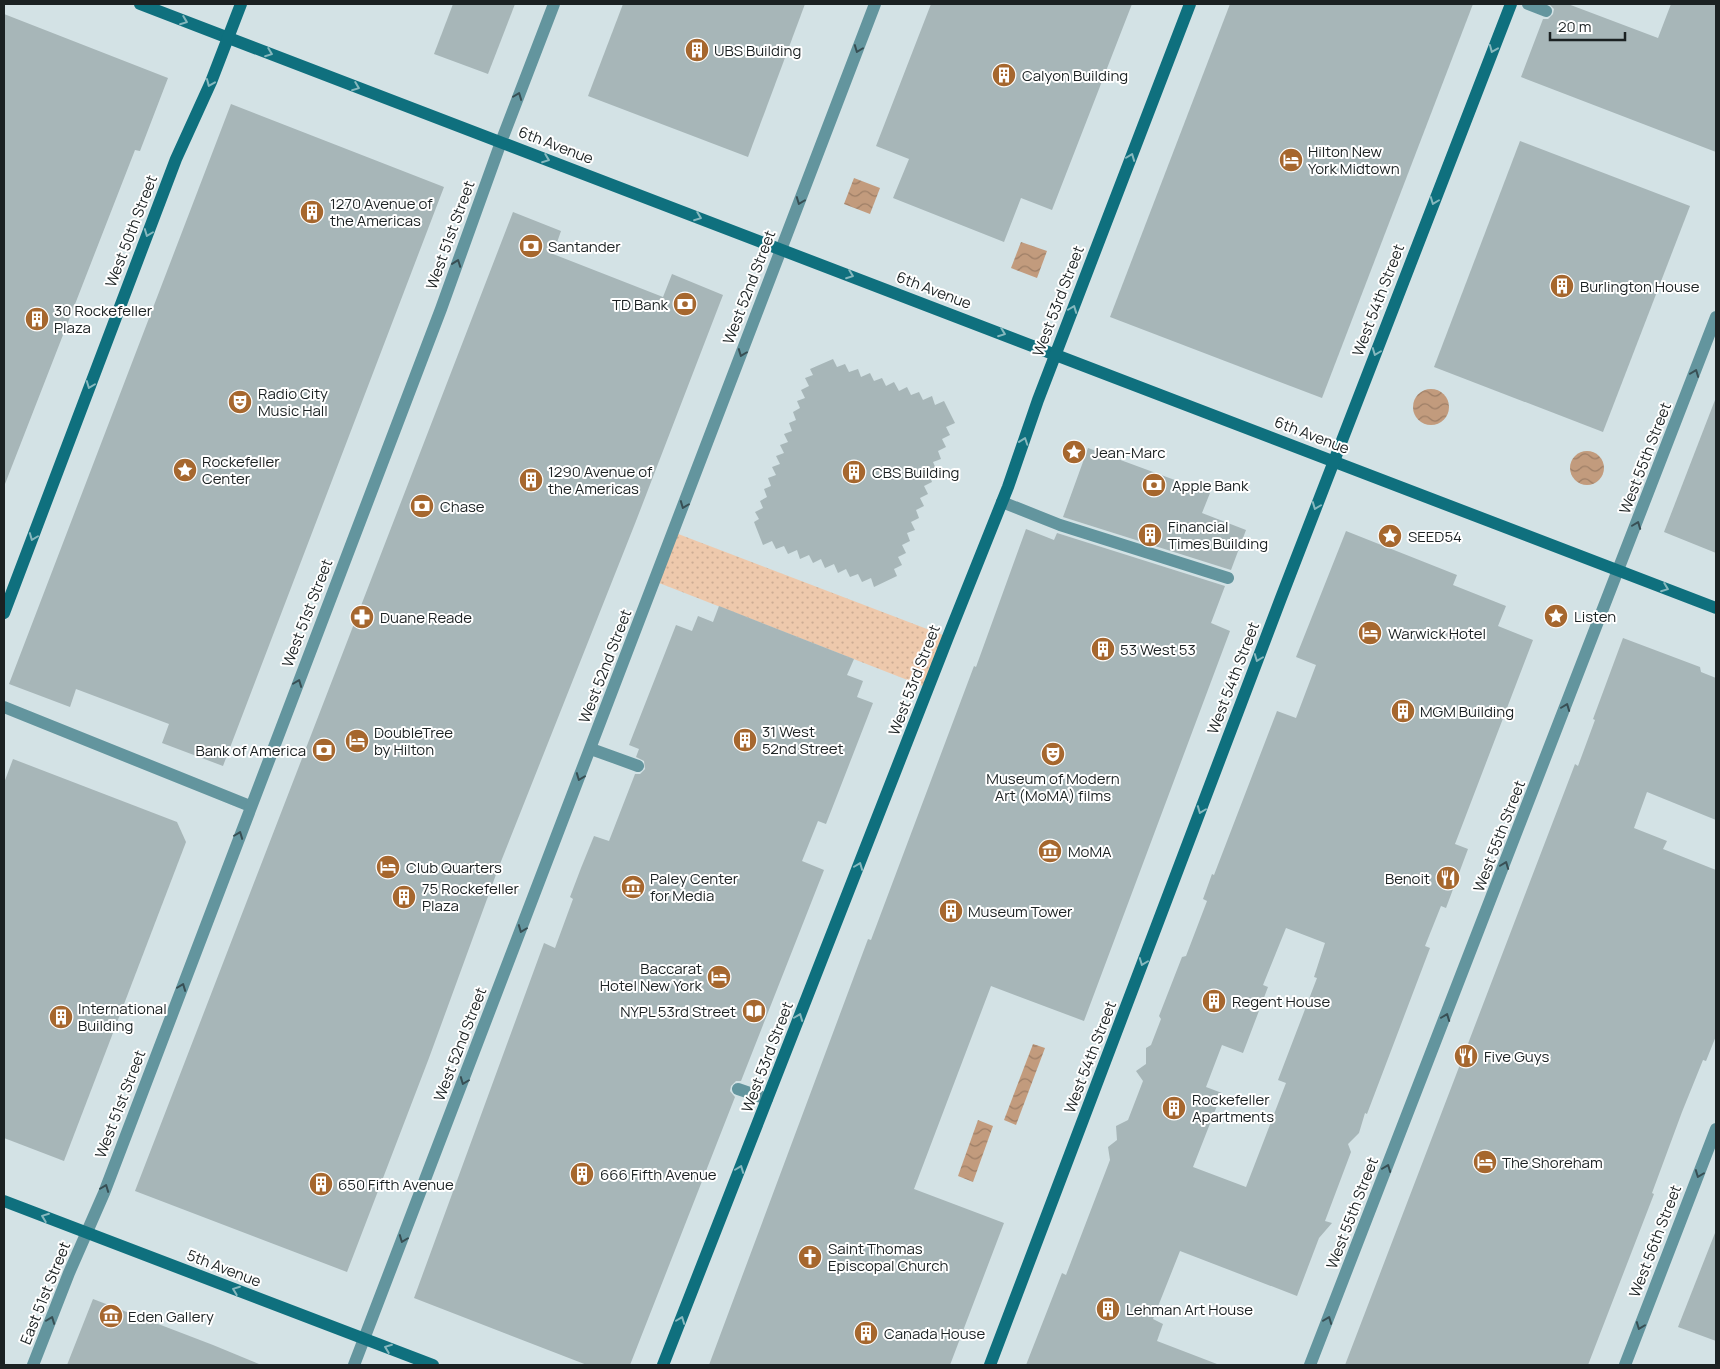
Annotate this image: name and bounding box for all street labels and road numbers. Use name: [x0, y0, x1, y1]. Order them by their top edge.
street label: 6th Avenue: [516, 121, 597, 169]
street label: West 50th Street: [100, 172, 162, 290]
street label: West 51st Street: [421, 178, 479, 292]
street label: West 52nd Street: [718, 227, 780, 347]
street label: West 54th Street: [1347, 241, 1409, 359]
street label: West 53rd Street: [1027, 243, 1089, 359]
street label: 6th Avenue: [894, 266, 975, 314]
street label: West 55th Street: [1614, 399, 1676, 517]
street label: 6th Avenue: [1272, 411, 1353, 459]
street label: West 51st Street: [277, 556, 337, 670]
street label: West 52nd Street: [574, 606, 636, 726]
street label: West 54th Street: [1202, 619, 1264, 737]
street label: West 53rd Street: [883, 622, 945, 738]
street label: West 55th Street: [1468, 777, 1530, 895]
street label: West 52nd Street: [429, 984, 491, 1104]
street label: West 54th Street: [1059, 998, 1121, 1116]
street label: West 53rd Street: [736, 999, 798, 1115]
street label: West 51st Street: [90, 1047, 150, 1161]
street label: West 55th Street: [1321, 1154, 1383, 1272]
street label: West 56th Street: [1624, 1182, 1686, 1300]
street label: East 51st Street: [15, 1238, 75, 1348]
street label: 5th Avenue: [184, 1244, 264, 1292]

